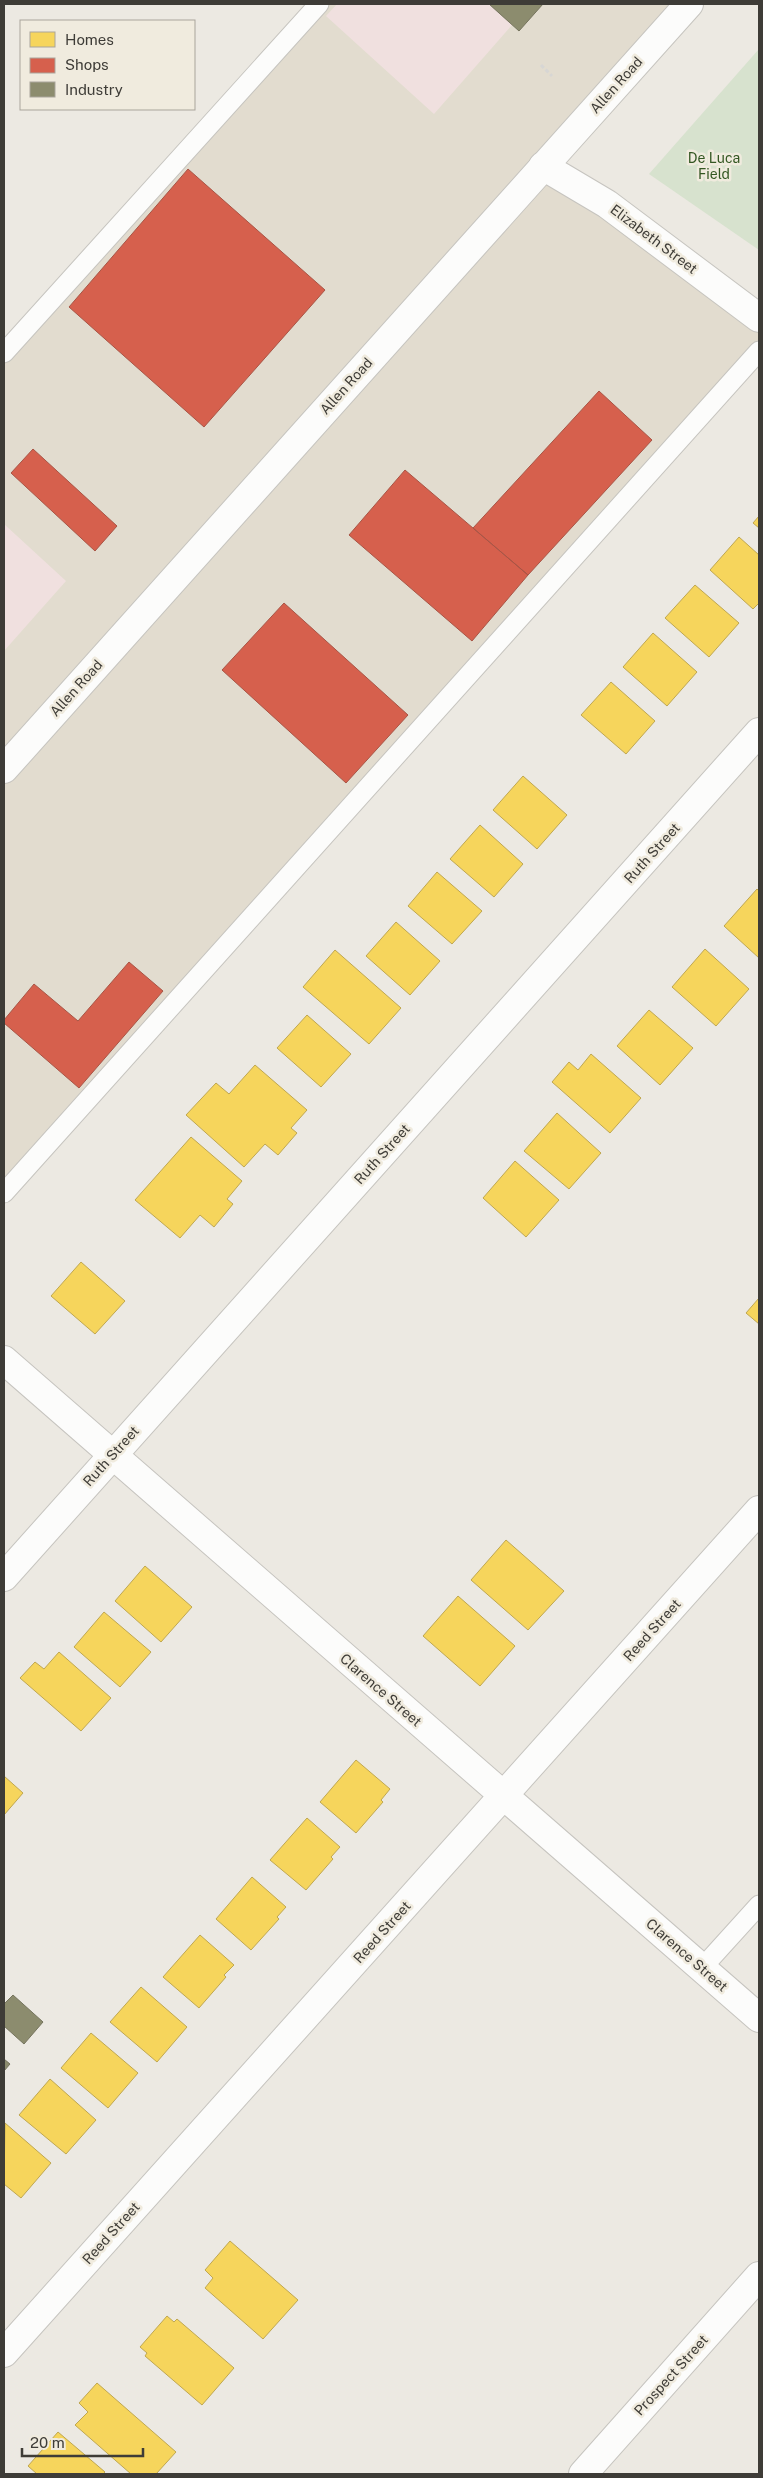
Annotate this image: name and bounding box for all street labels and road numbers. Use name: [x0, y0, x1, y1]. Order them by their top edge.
street label: Allen Road: [586, 53, 646, 117]
street label: Elizabeth Street: [607, 201, 701, 277]
street label: Allen Road: [316, 354, 376, 418]
street label: Allen Road: [46, 656, 106, 720]
street label: Ruth Street: [621, 820, 683, 886]
street label: Ruth Street: [351, 1121, 413, 1187]
street label: Ruth Street: [80, 1423, 142, 1489]
street label: Reed Street: [620, 1596, 684, 1664]
street label: Clarence Street: [337, 1650, 425, 1730]
street label: Reed Street: [350, 1898, 414, 1966]
street label: Clarence Street: [643, 1915, 731, 1995]
street label: Reed Street: [79, 2199, 143, 2267]
street label: Prospect Street: [631, 2332, 711, 2418]

